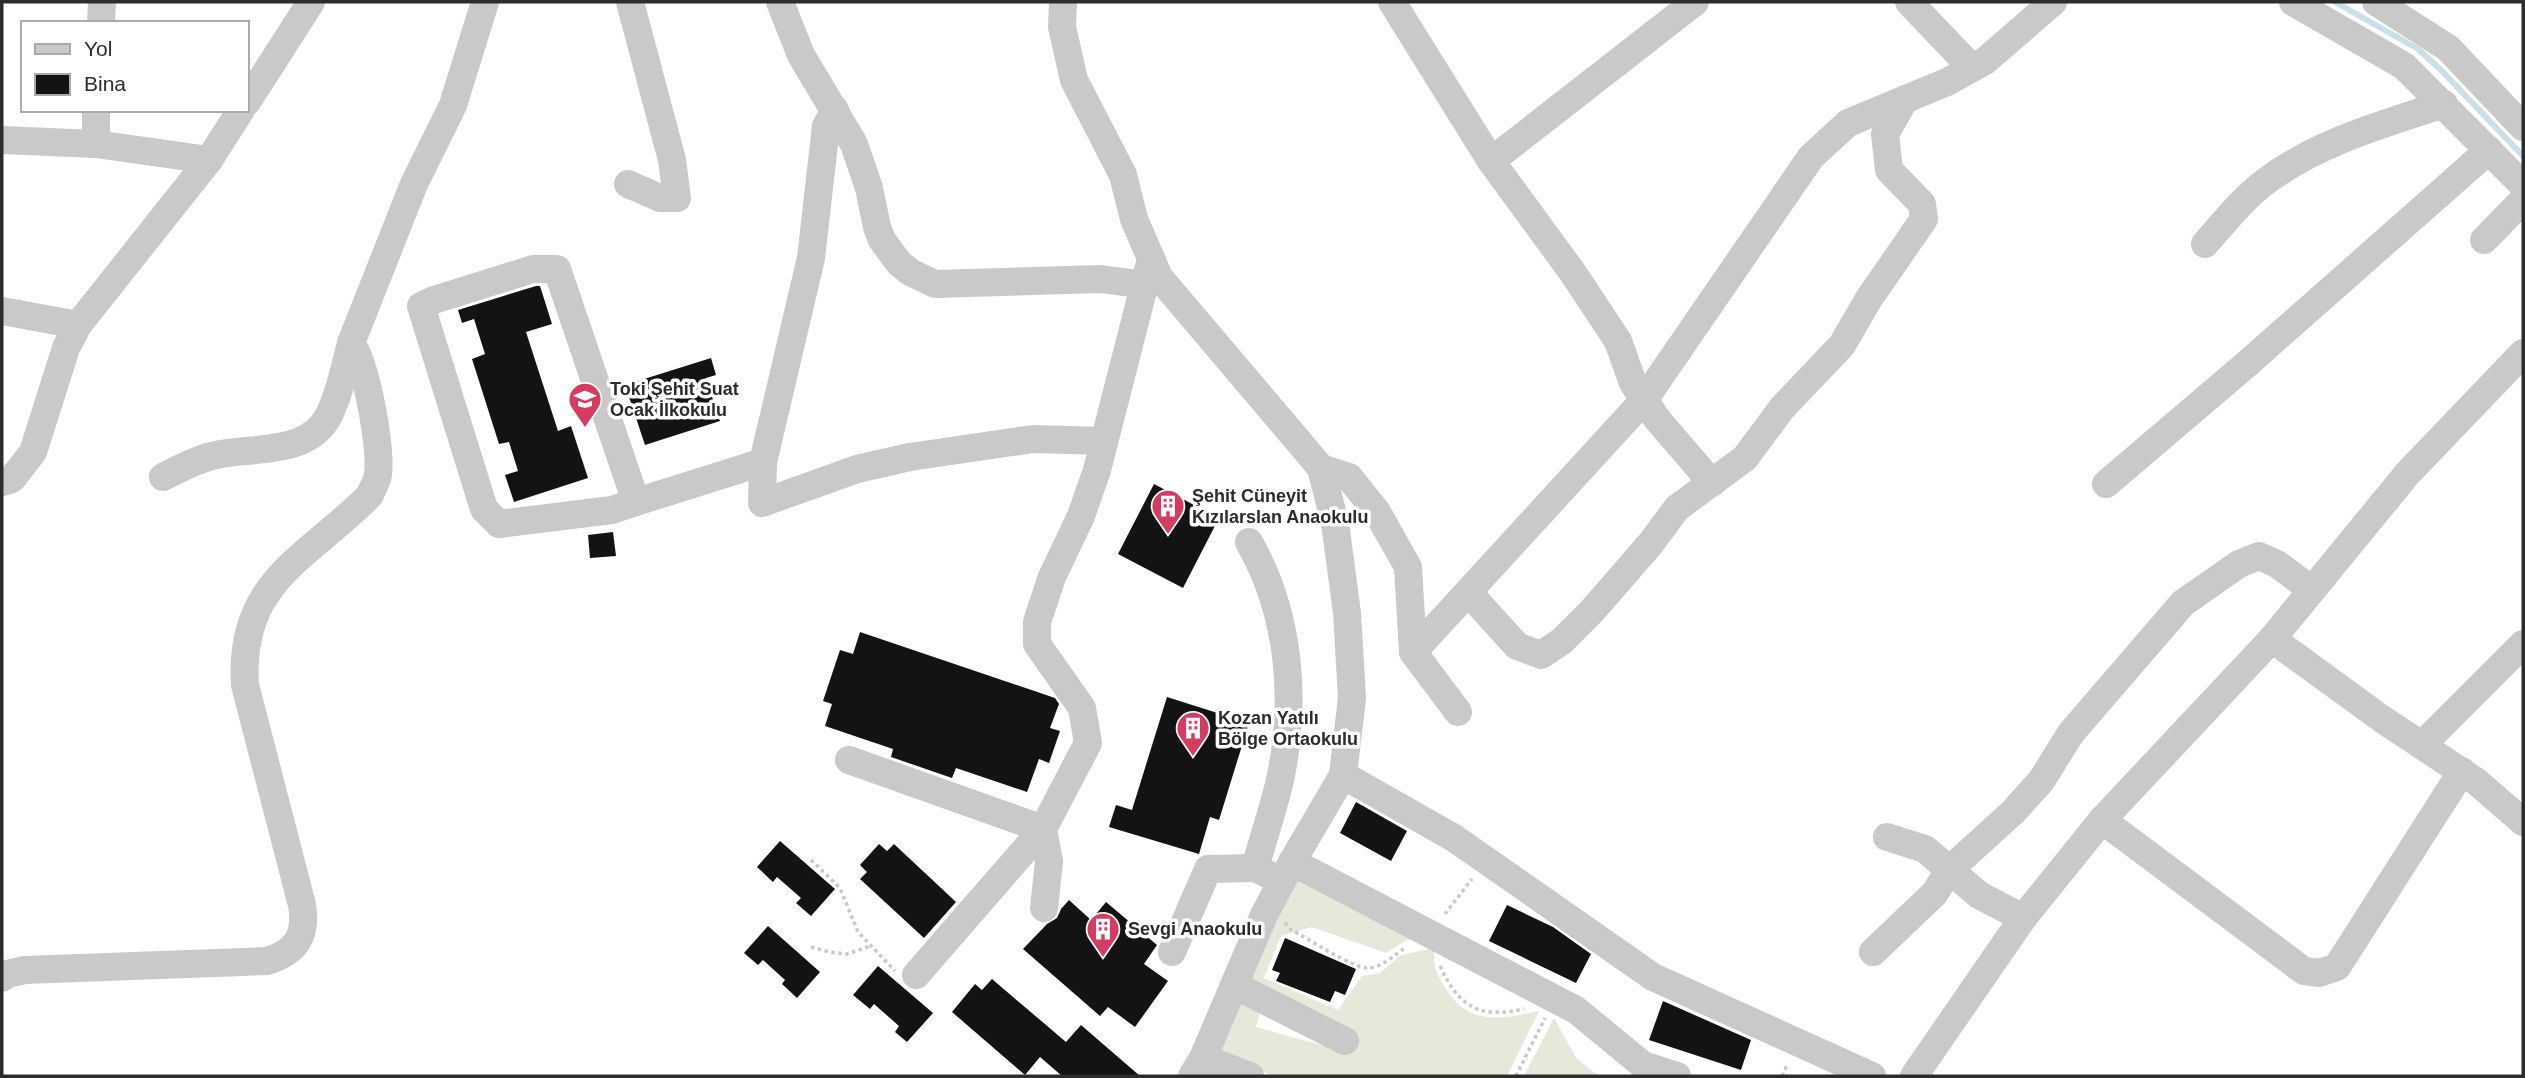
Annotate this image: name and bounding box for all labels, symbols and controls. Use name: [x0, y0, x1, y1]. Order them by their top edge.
legend: [21, 21, 248, 112]
text: Yol: [84, 37, 112, 60]
text: Bina: [84, 72, 126, 95]
place label: Toki Şehit Suat Ocak İlkokulu: [610, 379, 739, 420]
school or university icon: Toki Şehit Suat Ocak İlkokulu: [566, 380, 604, 429]
place label: Şehit Cüneyit Kızılarslan Anaokulu: [1192, 486, 1368, 527]
building icon: Şehit Cüneyit Kızılarslan Anaokulu: [1149, 487, 1187, 536]
place label: Kozan Yatılı Bölge Ortaokulu: [1218, 708, 1358, 749]
building icon: Kozan Yatılı Bölge Ortaokulu: [1174, 709, 1212, 758]
building icon: Sevgi Anaokulu: [1084, 910, 1122, 959]
place label: Sevgi Anaokulu: [1128, 919, 1262, 939]

